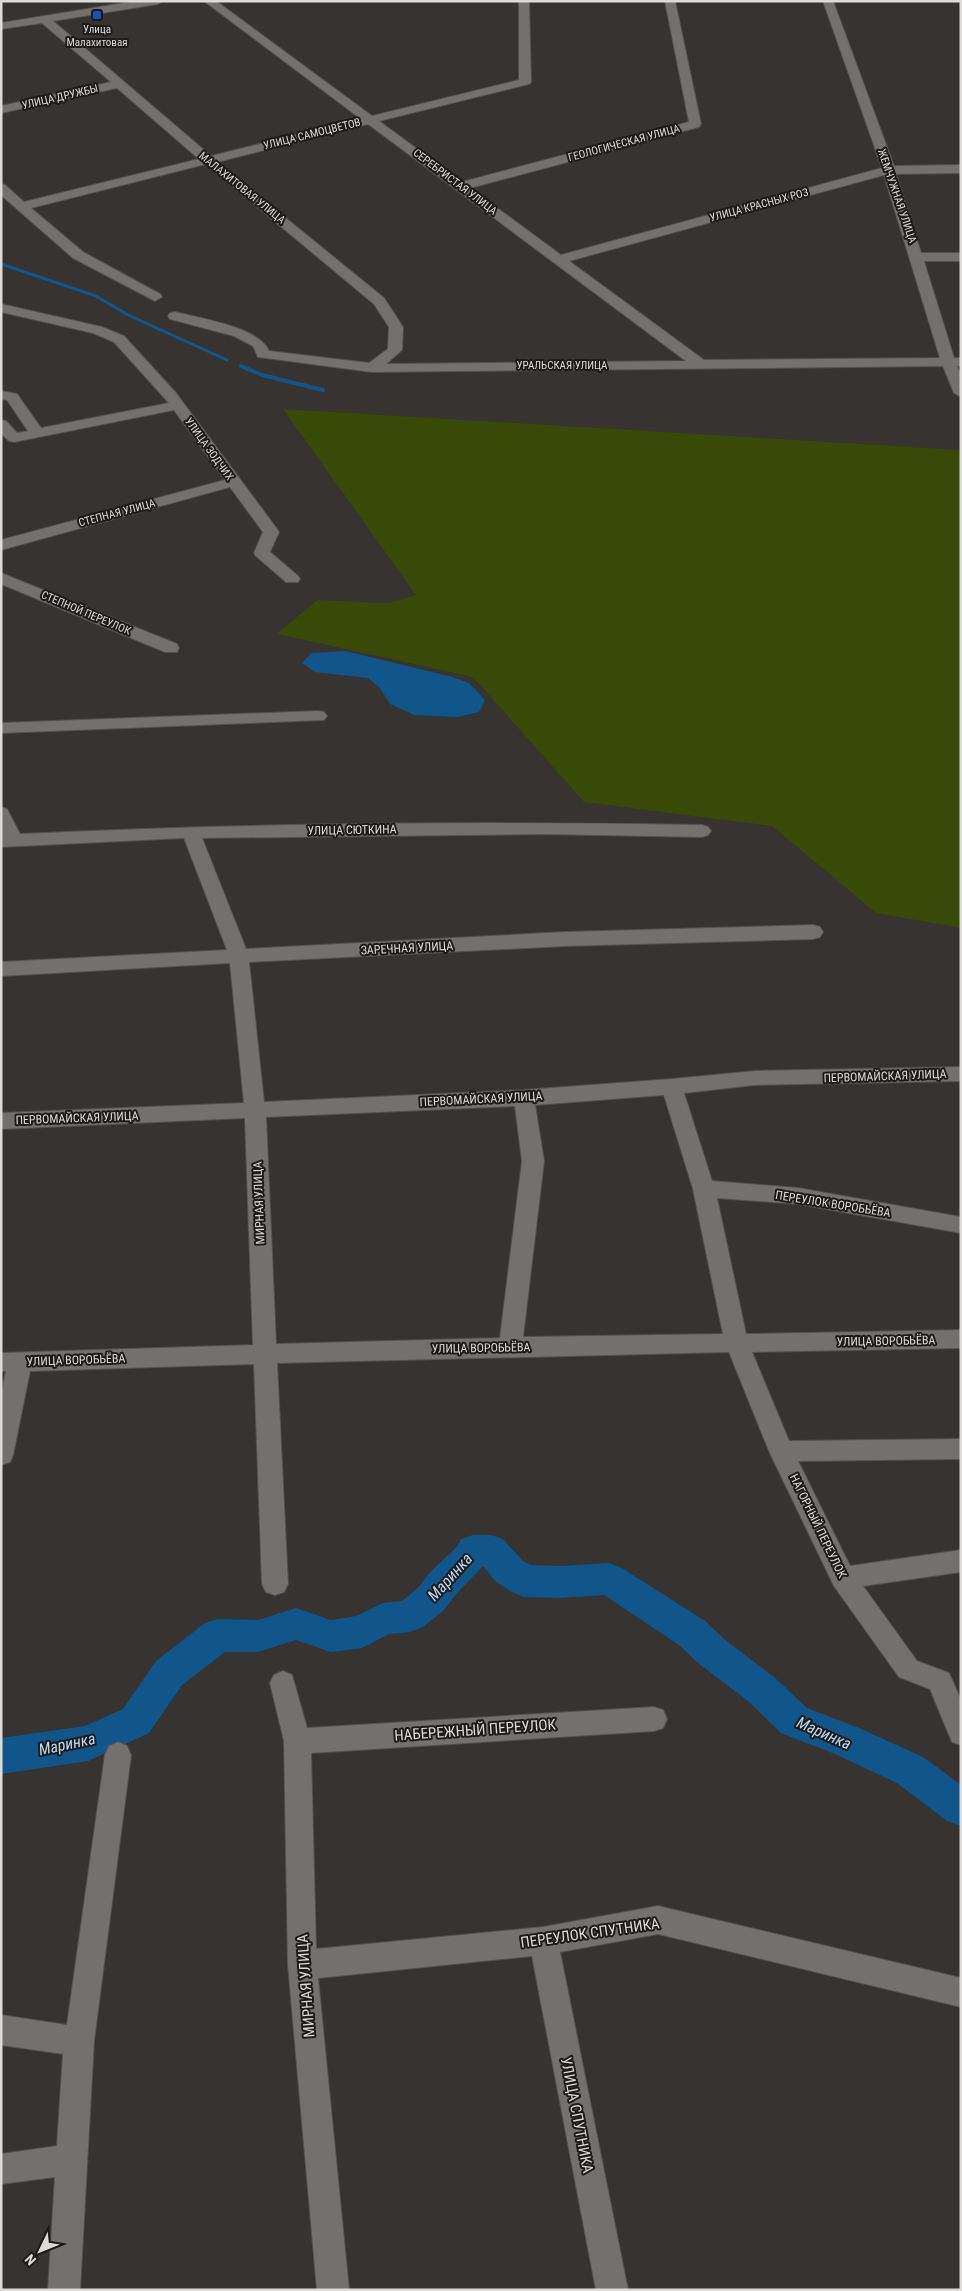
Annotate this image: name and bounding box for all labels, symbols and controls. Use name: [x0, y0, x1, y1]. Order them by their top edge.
marker: Улица Малахитовая: [91, 9, 103, 21]
place label: Улица Малахитовая: [67, 23, 127, 49]
street label: УЛИЦА ДРУЖБЫ: [21, 82, 99, 112]
street label: УЛИЦА САМОЦВЕТОВ: [262, 116, 362, 152]
street label: ГЕОЛОГИЧЕСКАЯ УЛИЦА: [567, 122, 682, 164]
street label: СЕРЕБРИСТАЯ УЛИЦА: [411, 146, 500, 218]
street label: ЖЕМЧУЖНАЯ УЛИЦА: [875, 147, 919, 245]
street label: МАЛАХИТОВАЯ УЛИЦА: [196, 149, 288, 227]
street label: УЛИЦА КРАСНЫХ РОЗ: [708, 185, 810, 224]
street label: УРАЛЬСКАЯ УЛИЦА: [517, 359, 608, 372]
street label: УЛИЦА ЗОДЧИХ: [182, 415, 236, 483]
street label: СТЕПНАЯ УЛИЦА: [77, 496, 157, 529]
street label: СТЕПНОЙ ПЕРЕУЛОК: [39, 588, 133, 638]
street label: УЛИЦА СЮТКИНА: [307, 822, 397, 838]
street label: ЗАРЕЧНАЯ УЛИЦА: [360, 939, 454, 957]
street label: ПЕРВОМАЙСКАЯ УЛИЦА: [823, 1066, 947, 1085]
street label: ПЕРВОМАЙСКАЯ УЛИЦА: [419, 1088, 543, 1109]
street label: ПЕРВОМАЙСКАЯ УЛИЦА: [15, 1108, 139, 1127]
street label: МИРНАЯ УЛИЦА: [251, 1161, 267, 1245]
street label: ПЕРЕУЛОК ВОРОБЬЁВА: [774, 1187, 892, 1220]
street label: УЛИЦА ВОРОБЬЁВА: [837, 1332, 936, 1349]
street label: УЛИЦА ВОРОБЬЁВА: [432, 1339, 531, 1356]
street label: УЛИЦА ВОРОБЬЁВА: [26, 1350, 126, 1369]
street label: НАГОРНЫЙ ПЕРЕУЛОК: [787, 1471, 850, 1581]
water label: Маринка: [424, 1549, 476, 1605]
water label: Маринка: [794, 1713, 854, 1753]
street label: НАБЕРЕЖНЫЙ ПЕРЕУЛОК: [394, 1715, 557, 1745]
water label: Маринка: [37, 1729, 97, 1759]
street label: ПЕРЕУЛОК СПУТНИКА: [519, 1914, 661, 1952]
street label: МИРНАЯ УЛИЦА: [293, 1933, 319, 2038]
street label: УЛИЦА СПУТНИКА: [557, 2055, 597, 2175]
north arrow: [15, 2226, 65, 2276]
text: N: [22, 2251, 39, 2268]

